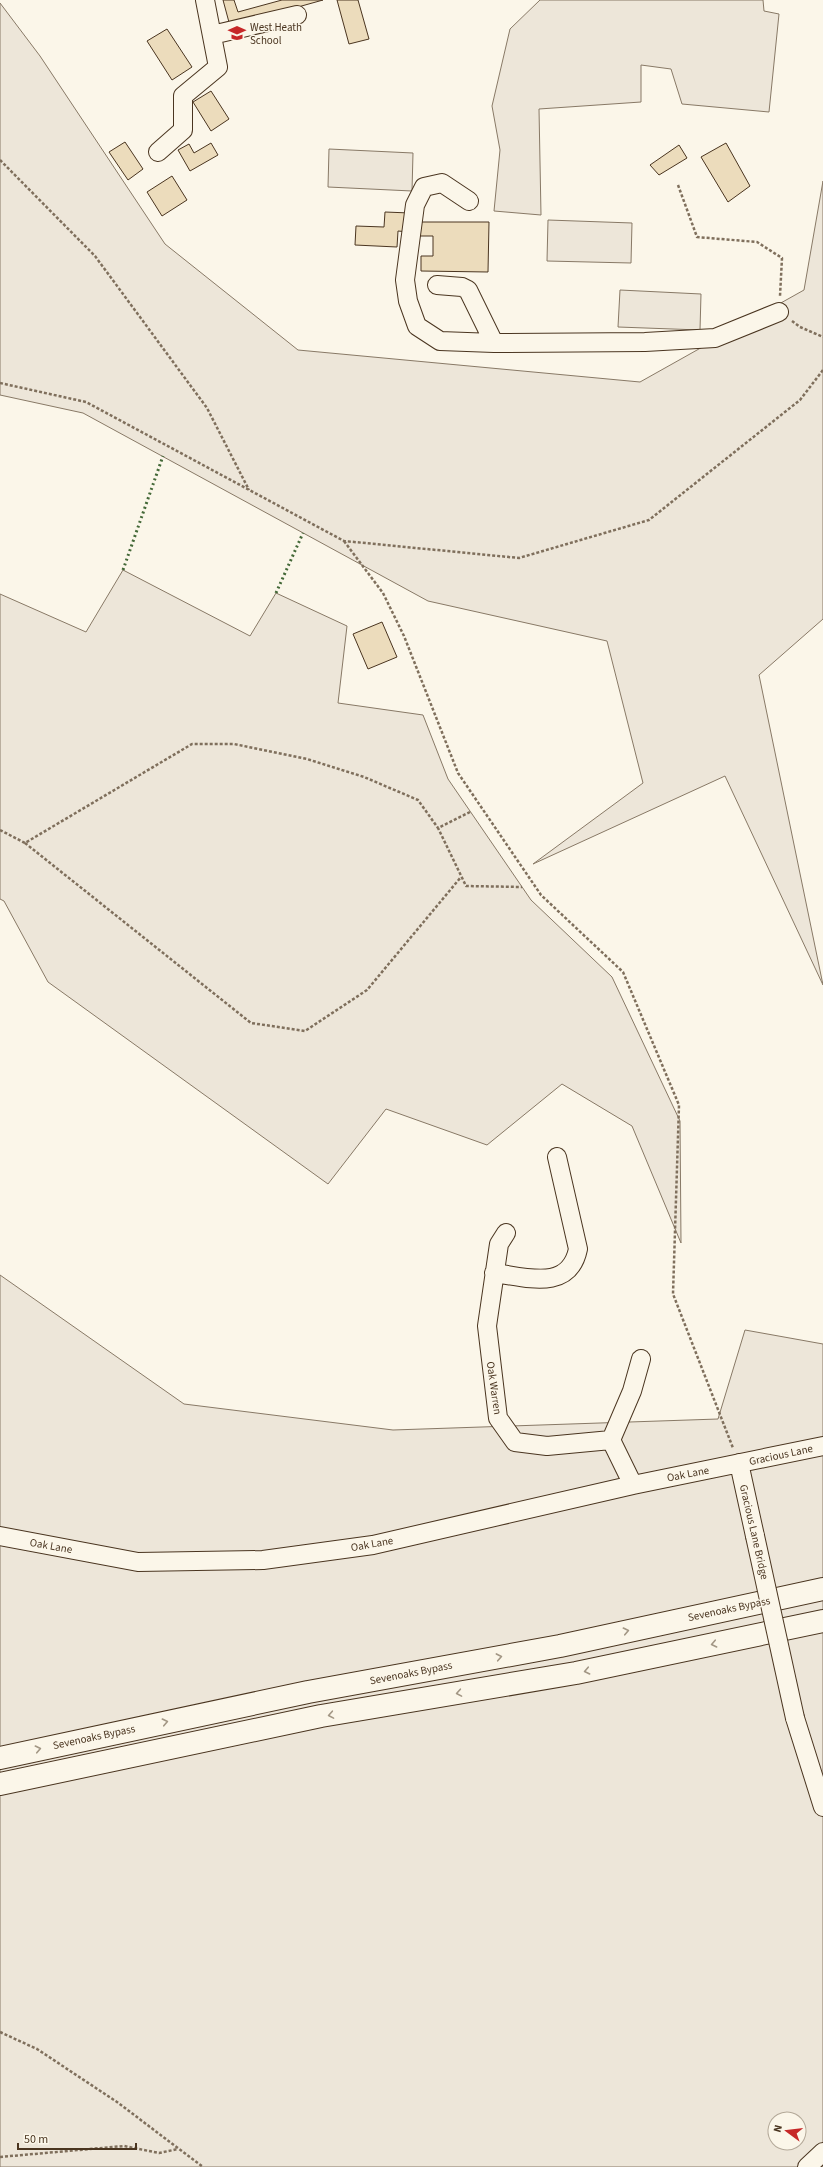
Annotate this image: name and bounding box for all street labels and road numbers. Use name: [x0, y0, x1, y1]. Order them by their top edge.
street label: Oak Warren: [483, 1360, 505, 1416]
street label: Gracious Lane: [748, 1441, 815, 1469]
street label: Oak Lane: [666, 1462, 711, 1485]
street label: Gracious Lane Bridge: [736, 1483, 772, 1581]
street label: Oak Lane: [350, 1533, 395, 1555]
street label: Oak Lane: [29, 1535, 74, 1557]
street label: Sevenoaks Bypass: [686, 1593, 772, 1625]
street label: Sevenoaks Bypass: [368, 1658, 454, 1688]
street label: Sevenoaks Bypass: [51, 1721, 137, 1753]

